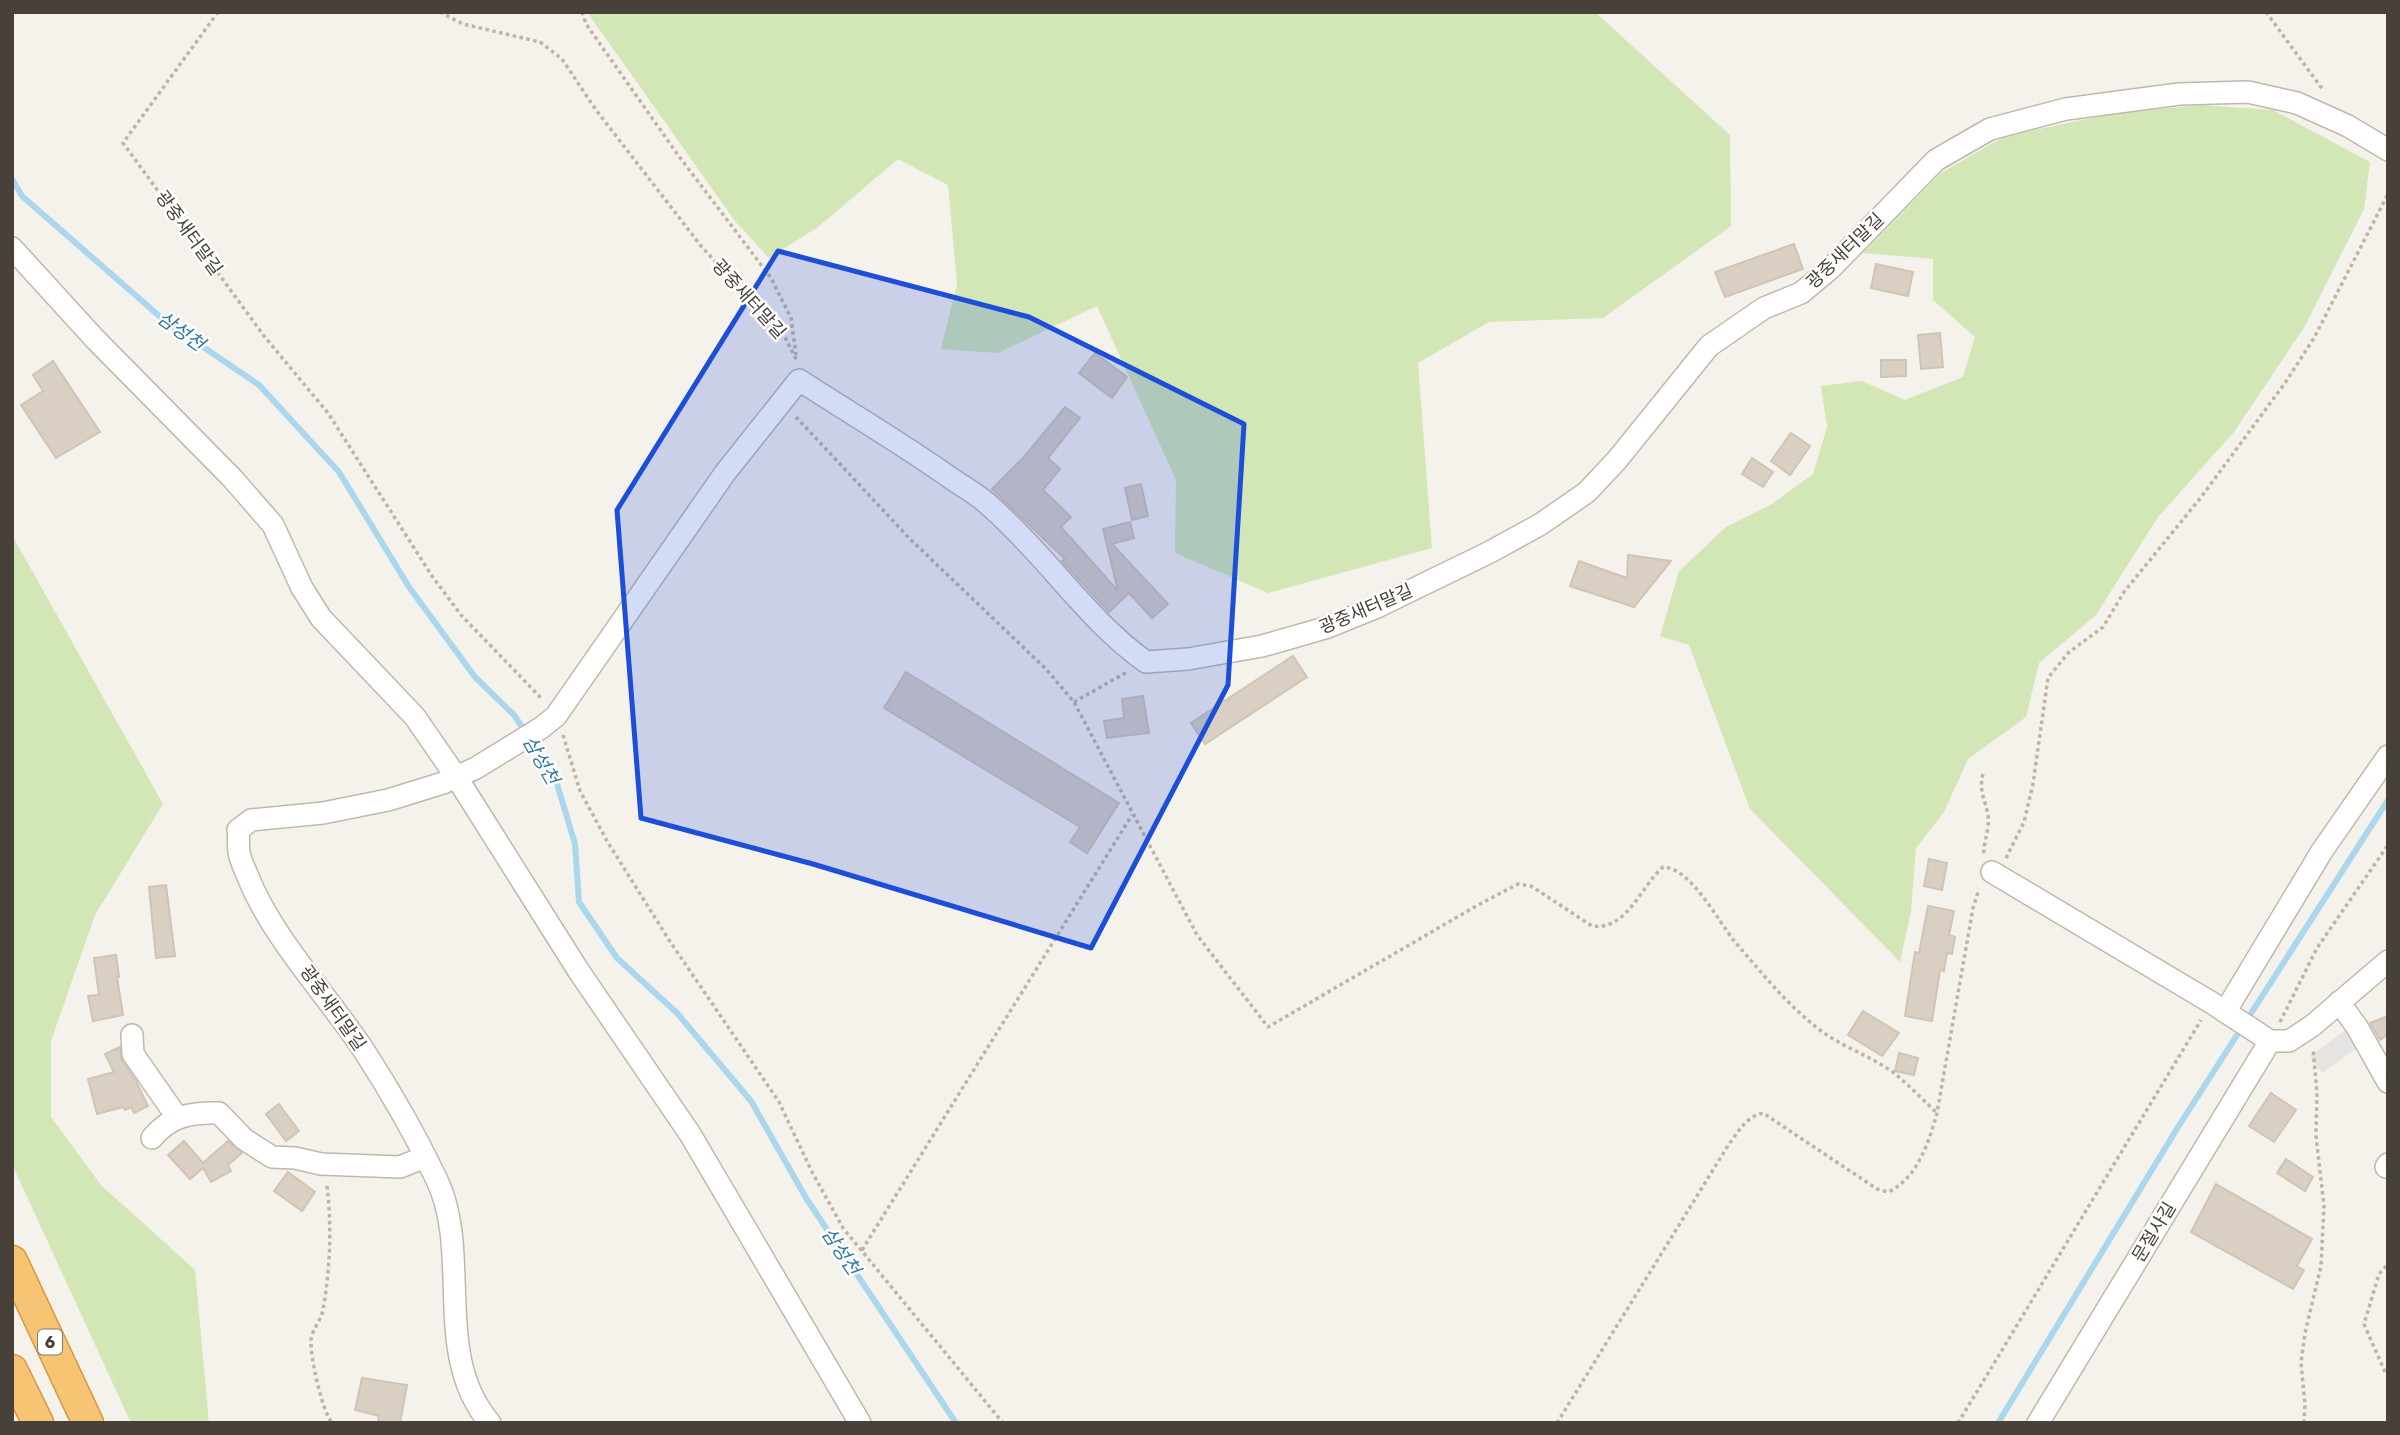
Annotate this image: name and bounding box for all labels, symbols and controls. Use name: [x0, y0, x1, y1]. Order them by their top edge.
street label: 광중새터말길: [151, 186, 227, 280]
street label: 광중새터말길: [1802, 209, 1888, 293]
street label: 광중새터말길: [708, 255, 790, 343]
water label: 삼성천: [153, 306, 210, 357]
street label: 광중새터말길: [1316, 579, 1416, 639]
water label: 삼성천: [518, 732, 565, 790]
street label: 광중새터말길: [295, 961, 371, 1055]
street label: 문절사길: [2128, 1198, 2180, 1266]
water label: 삼성천: [817, 1223, 866, 1280]
road number: 6: [38, 1330, 62, 1354]

